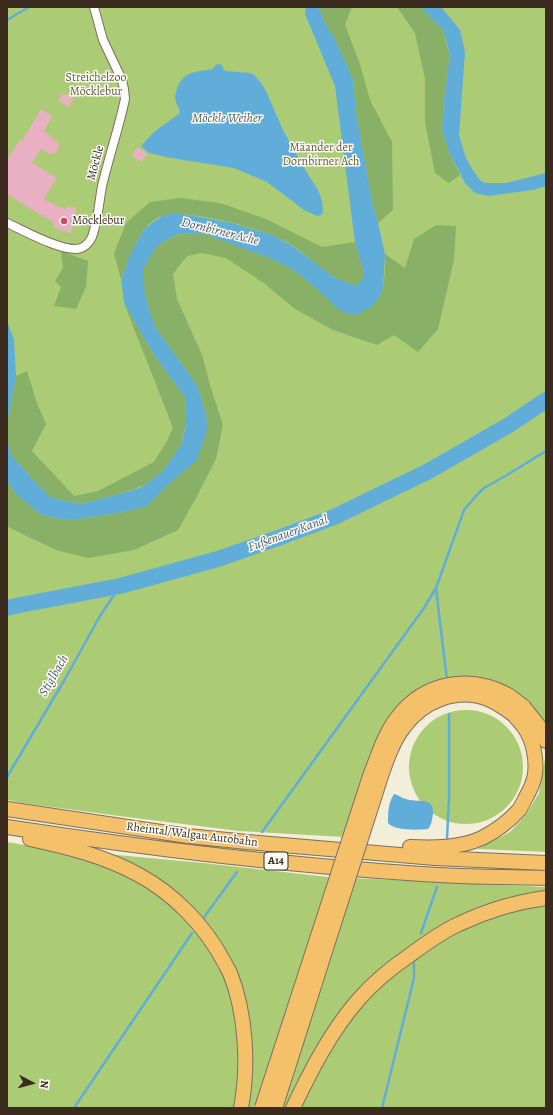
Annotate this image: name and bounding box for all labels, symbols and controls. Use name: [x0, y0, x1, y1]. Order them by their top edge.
park label: Streichelzoo Möcklebur: [66, 71, 126, 99]
water label: Möckle Weiher: [192, 111, 262, 127]
park label: Mäander der Dornbirner Ach: [283, 141, 359, 169]
street label: Möckle: [84, 144, 108, 182]
place label: Möcklebur: [72, 214, 124, 228]
water label: Dornbirner Ache: [180, 215, 260, 249]
marker: Möcklebur: [59, 216, 69, 226]
water label: Fußenauer Kanal: [246, 512, 330, 556]
water label: Stiglbach: [36, 652, 72, 700]
street label: Rheintal/Walgau Autobahn: [125, 820, 259, 850]
road number: A14: [264, 852, 288, 870]
north arrow: [12, 1063, 52, 1103]
text: N: [37, 1080, 52, 1089]

